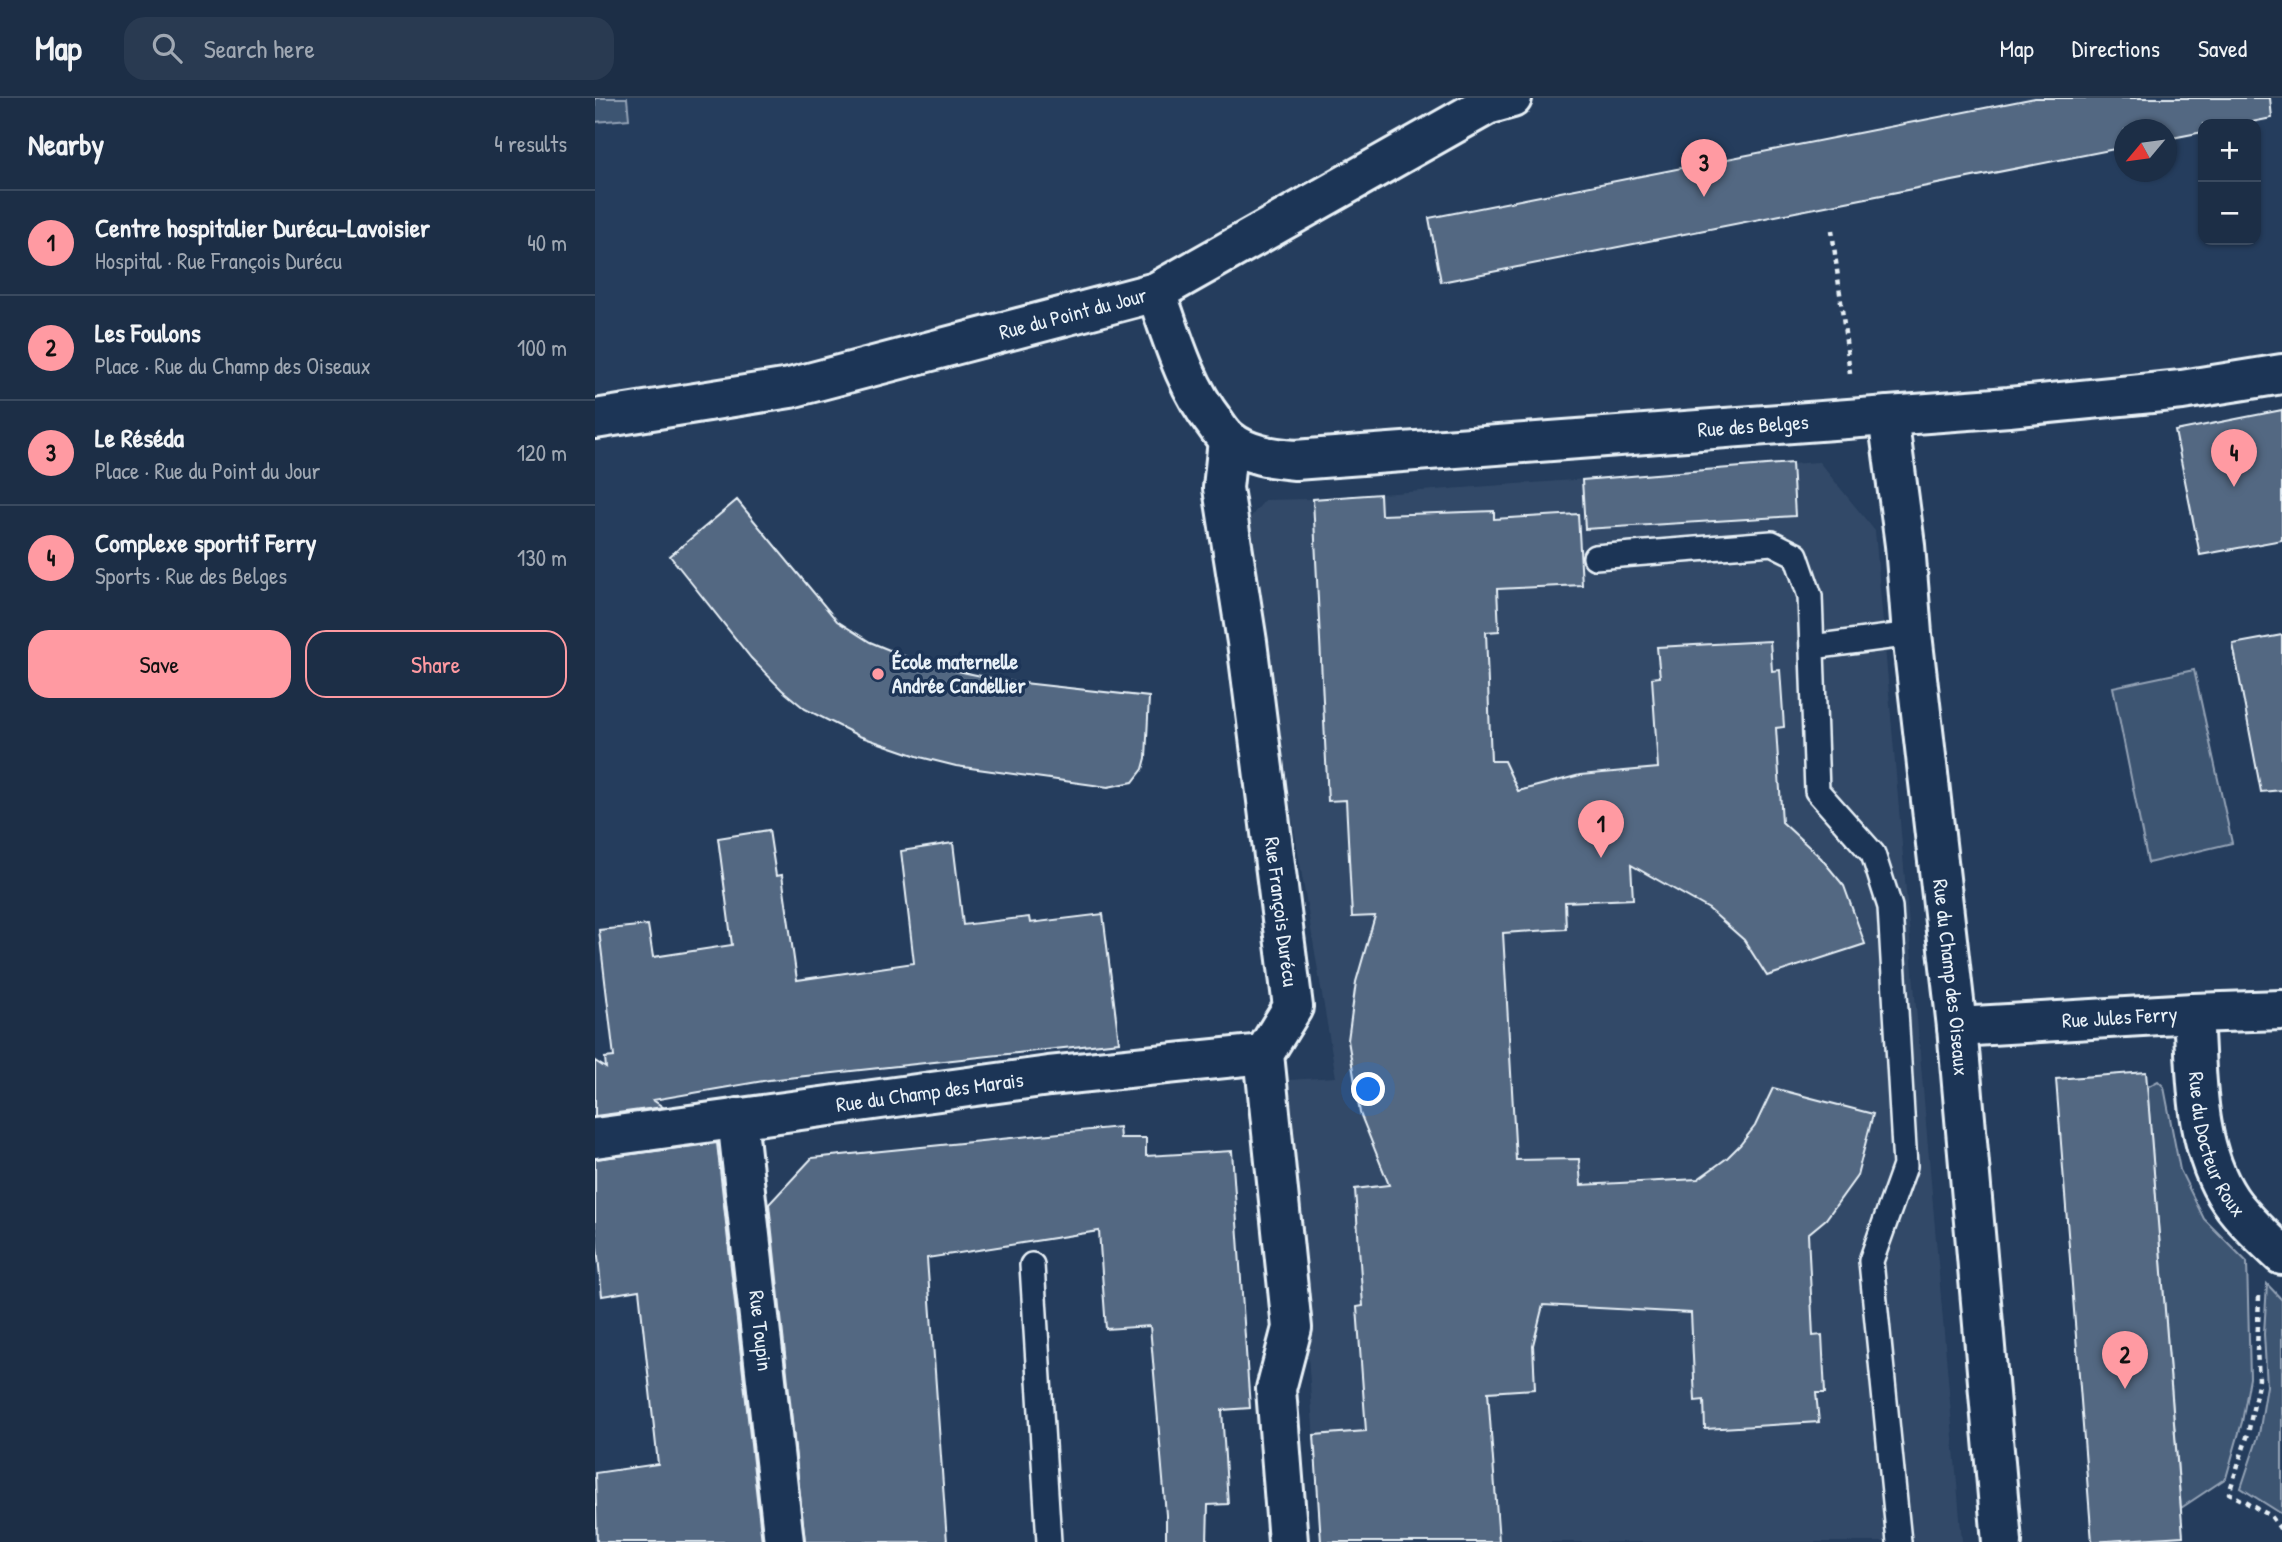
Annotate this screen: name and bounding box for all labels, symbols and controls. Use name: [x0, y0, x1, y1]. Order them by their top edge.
search box: [124, 17, 614, 80]
text: Map: [35, 26, 82, 70]
icon: search: [148, 29, 186, 67]
text: Search here: [204, 31, 315, 66]
text: Map: [2000, 32, 2034, 64]
text: Directions: [2072, 32, 2160, 64]
text: Saved: [2198, 32, 2247, 64]
north arrow: [2114, 119, 2177, 182]
map controls: [2198, 119, 2261, 245]
button: +: [2198, 119, 2261, 182]
text: Nearby: [28, 124, 104, 164]
text: 4 results: [494, 128, 567, 159]
pin: 3: [1681, 139, 1727, 197]
button: −: [2198, 182, 2261, 245]
text: Centre hospitalier Durécu-Lavoisier: [95, 210, 430, 245]
text: 1: [47, 227, 55, 258]
text: 40 m: [527, 227, 567, 258]
text: Hospital · Rue François Durécu: [95, 245, 342, 276]
street label: Rue du Point du Jour: [996, 280, 1150, 347]
text: Les Foulons: [95, 315, 201, 350]
text: 2: [46, 332, 56, 363]
text: 100 m: [517, 332, 567, 363]
text: Place · Rue du Champ des Oiseaux: [95, 350, 371, 381]
street label: Rue des Belges: [1697, 407, 1810, 444]
text: Le Réséda: [95, 420, 184, 455]
pin: 4: [2211, 429, 2257, 487]
text: 3: [46, 437, 56, 468]
text: 120 m: [517, 437, 567, 468]
text: Place · Rue du Point du Jour: [95, 455, 320, 486]
text: Complexe sportif Ferry: [95, 525, 317, 560]
text: 4: [47, 542, 55, 573]
text: 130 m: [517, 542, 567, 573]
text: Sports · Rue des Belges: [95, 560, 287, 591]
button: Save: [28, 630, 291, 698]
button: Share: [305, 630, 567, 698]
place label: École maternelle Andrée Candellier: [892, 647, 1026, 700]
marker: École maternelle Andrée Candellier: [870, 666, 886, 682]
pin: 1: [1578, 800, 1624, 858]
street label: Rue François Durécu: [1258, 835, 1305, 989]
street label: Rue du Champ des Oiseaux: [1926, 877, 1976, 1077]
street label: Rue Jules Ferry: [2061, 999, 2178, 1035]
street label: Rue du Champ des Marais: [834, 1065, 1025, 1119]
street label: Rue du Docteur Roux: [2182, 1071, 2253, 1223]
your location: [1351, 1072, 1385, 1106]
street label: Rue Toupin: [742, 1289, 780, 1373]
pin: 2: [2102, 1331, 2148, 1389]

